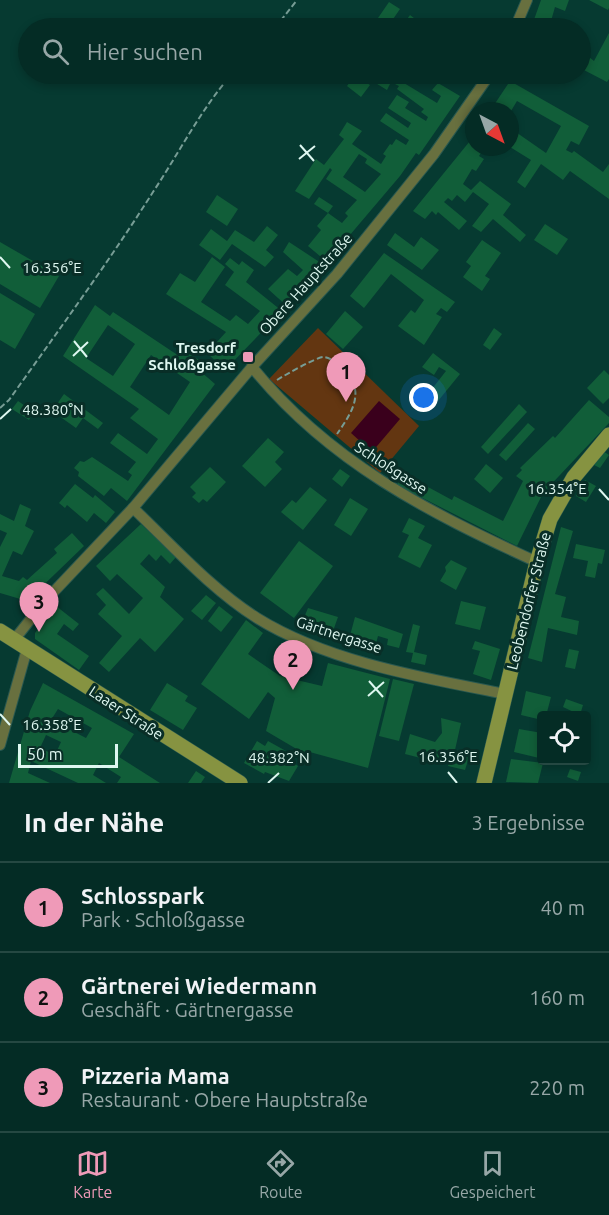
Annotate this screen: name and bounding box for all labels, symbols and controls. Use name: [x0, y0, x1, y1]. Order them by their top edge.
search box: [18, 18, 591, 84]
icon: search: [39, 35, 72, 68]
text: Hier suchen: [87, 39, 203, 64]
north arrow: [465, 102, 519, 156]
street label: Obere Hauptstraße: [256, 229, 356, 338]
text: 16.356°E: [22, 259, 82, 276]
place label: Tresdorf Schloßgasse: [148, 339, 237, 373]
marker: Tresdorf Schloßgasse: [241, 350, 255, 364]
pin: 1: [326, 352, 366, 402]
your location: [409, 383, 438, 412]
text: 48.380°N: [22, 401, 84, 418]
street label: Schloßgasse: [352, 438, 431, 497]
text: 16.354°E: [527, 480, 587, 497]
street label: Leobendorfer Straße: [503, 530, 554, 671]
pin: 3: [20, 582, 58, 632]
street label: Gärtnergasse: [294, 613, 384, 656]
pin: 2: [274, 640, 312, 690]
street label: Laaer Straße: [86, 682, 167, 743]
map controls: [537, 711, 591, 765]
button: locate: [537, 711, 591, 765]
text: 16.358°E: [22, 716, 82, 733]
scale bar: [18, 741, 118, 768]
text: 50 m: [27, 745, 63, 763]
text: 16.356°E: [418, 748, 478, 765]
text: 48.382°N: [248, 749, 310, 766]
text: In der Nähe: [24, 808, 164, 837]
text: 3 Ergebnisse: [471, 811, 585, 834]
text: Schlosspark: [81, 883, 204, 908]
text: 1: [38, 896, 49, 919]
text: 40 m: [541, 896, 585, 919]
text: Park · Schloßgasse: [81, 908, 245, 931]
text: Gärtnerei Wiedermann: [81, 973, 317, 998]
text: 2: [38, 986, 49, 1009]
text: 160 m: [529, 986, 585, 1009]
text: Geschäft · Gärtnergasse: [81, 998, 294, 1021]
text: Pizzeria Mama: [81, 1063, 230, 1088]
text: 3: [38, 1076, 49, 1099]
text: 220 m: [529, 1076, 585, 1099]
text: Restaurant · Obere Hauptstraße: [81, 1088, 368, 1111]
tab: Karte: [73, 1147, 112, 1201]
tab: Route: [259, 1147, 303, 1201]
tab: Gespeichert: [449, 1147, 536, 1201]

